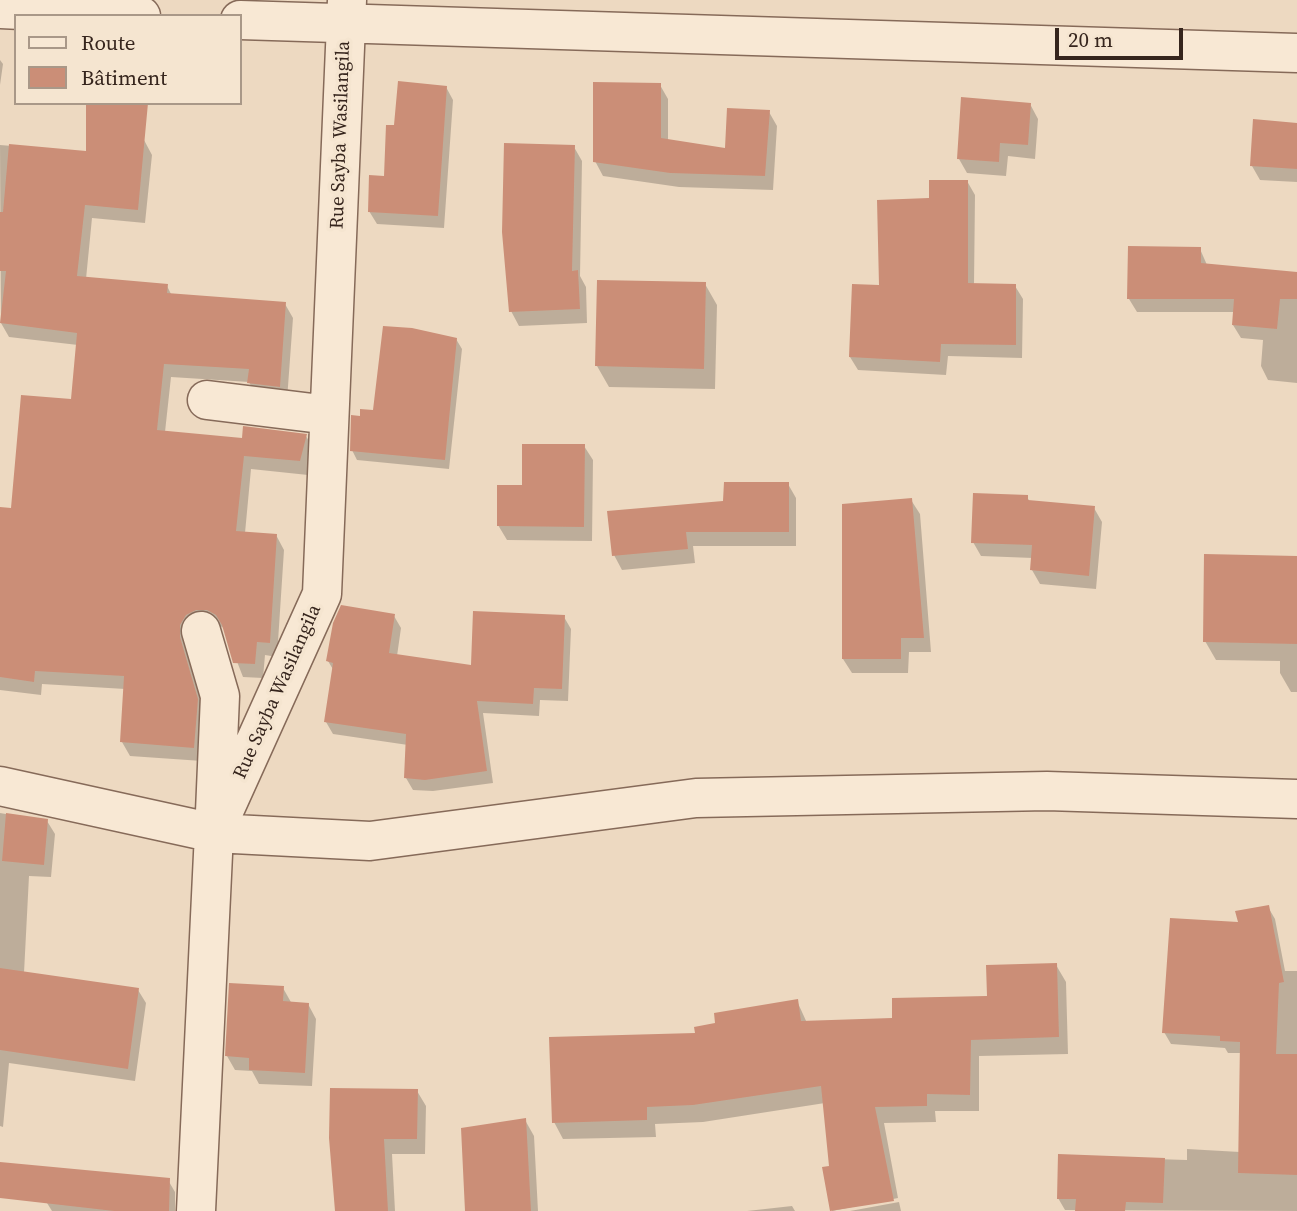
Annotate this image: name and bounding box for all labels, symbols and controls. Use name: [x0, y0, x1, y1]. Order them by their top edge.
legend: [14, 14, 242, 105]
scale bar: [1059, 14, 1187, 58]
text: 20 m: [1068, 25, 1113, 54]
text: Route: [81, 28, 136, 57]
street label: Rue Sayba Wasilangila: [326, 40, 356, 230]
text: Bâtiment: [81, 63, 167, 92]
street label: Rue Sayba Wasilangila: [229, 601, 327, 783]

